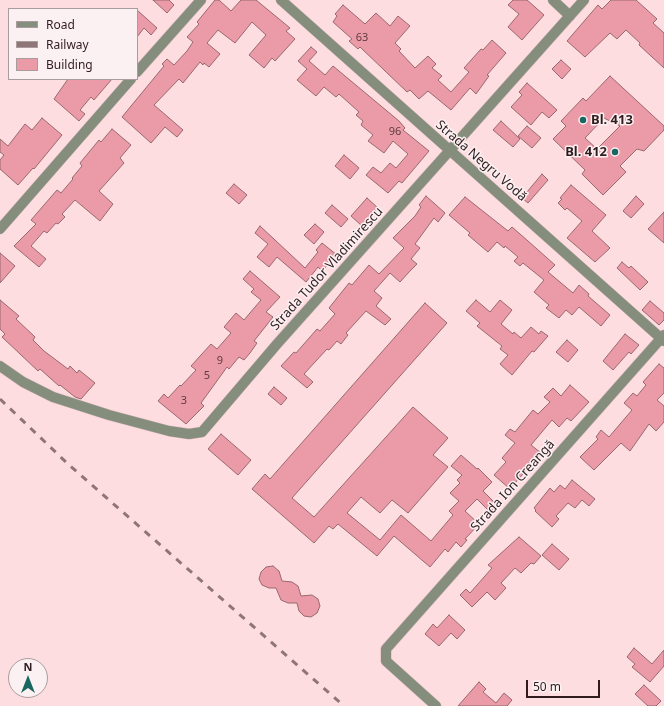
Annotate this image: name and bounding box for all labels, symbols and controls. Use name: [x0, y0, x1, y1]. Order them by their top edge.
legend: [8, 8, 138, 80]
text: Road: [46, 16, 75, 33]
house number: 63: [356, 31, 368, 45]
text: Railway: [46, 36, 89, 53]
text: Building: [46, 56, 93, 73]
place label: Bl. 413: [591, 112, 633, 128]
marker: Bl. 413: [578, 115, 588, 125]
street label: Strada Negru Vodă: [432, 117, 530, 205]
house number: 96: [389, 125, 401, 139]
place label: Bl. 412: [565, 144, 607, 160]
marker: Bl. 412: [610, 147, 620, 157]
street label: Strada Tudor Vladimirescu: [268, 204, 386, 334]
house number: 9: [217, 354, 223, 368]
house number: 5: [204, 369, 210, 383]
house number: 3: [181, 394, 187, 408]
street label: Strada Ion Creangă: [468, 437, 558, 535]
north arrow: [8, 658, 48, 698]
text: N: [24, 659, 32, 674]
scale bar: [528, 672, 602, 698]
text: 50 m: [533, 678, 561, 695]

